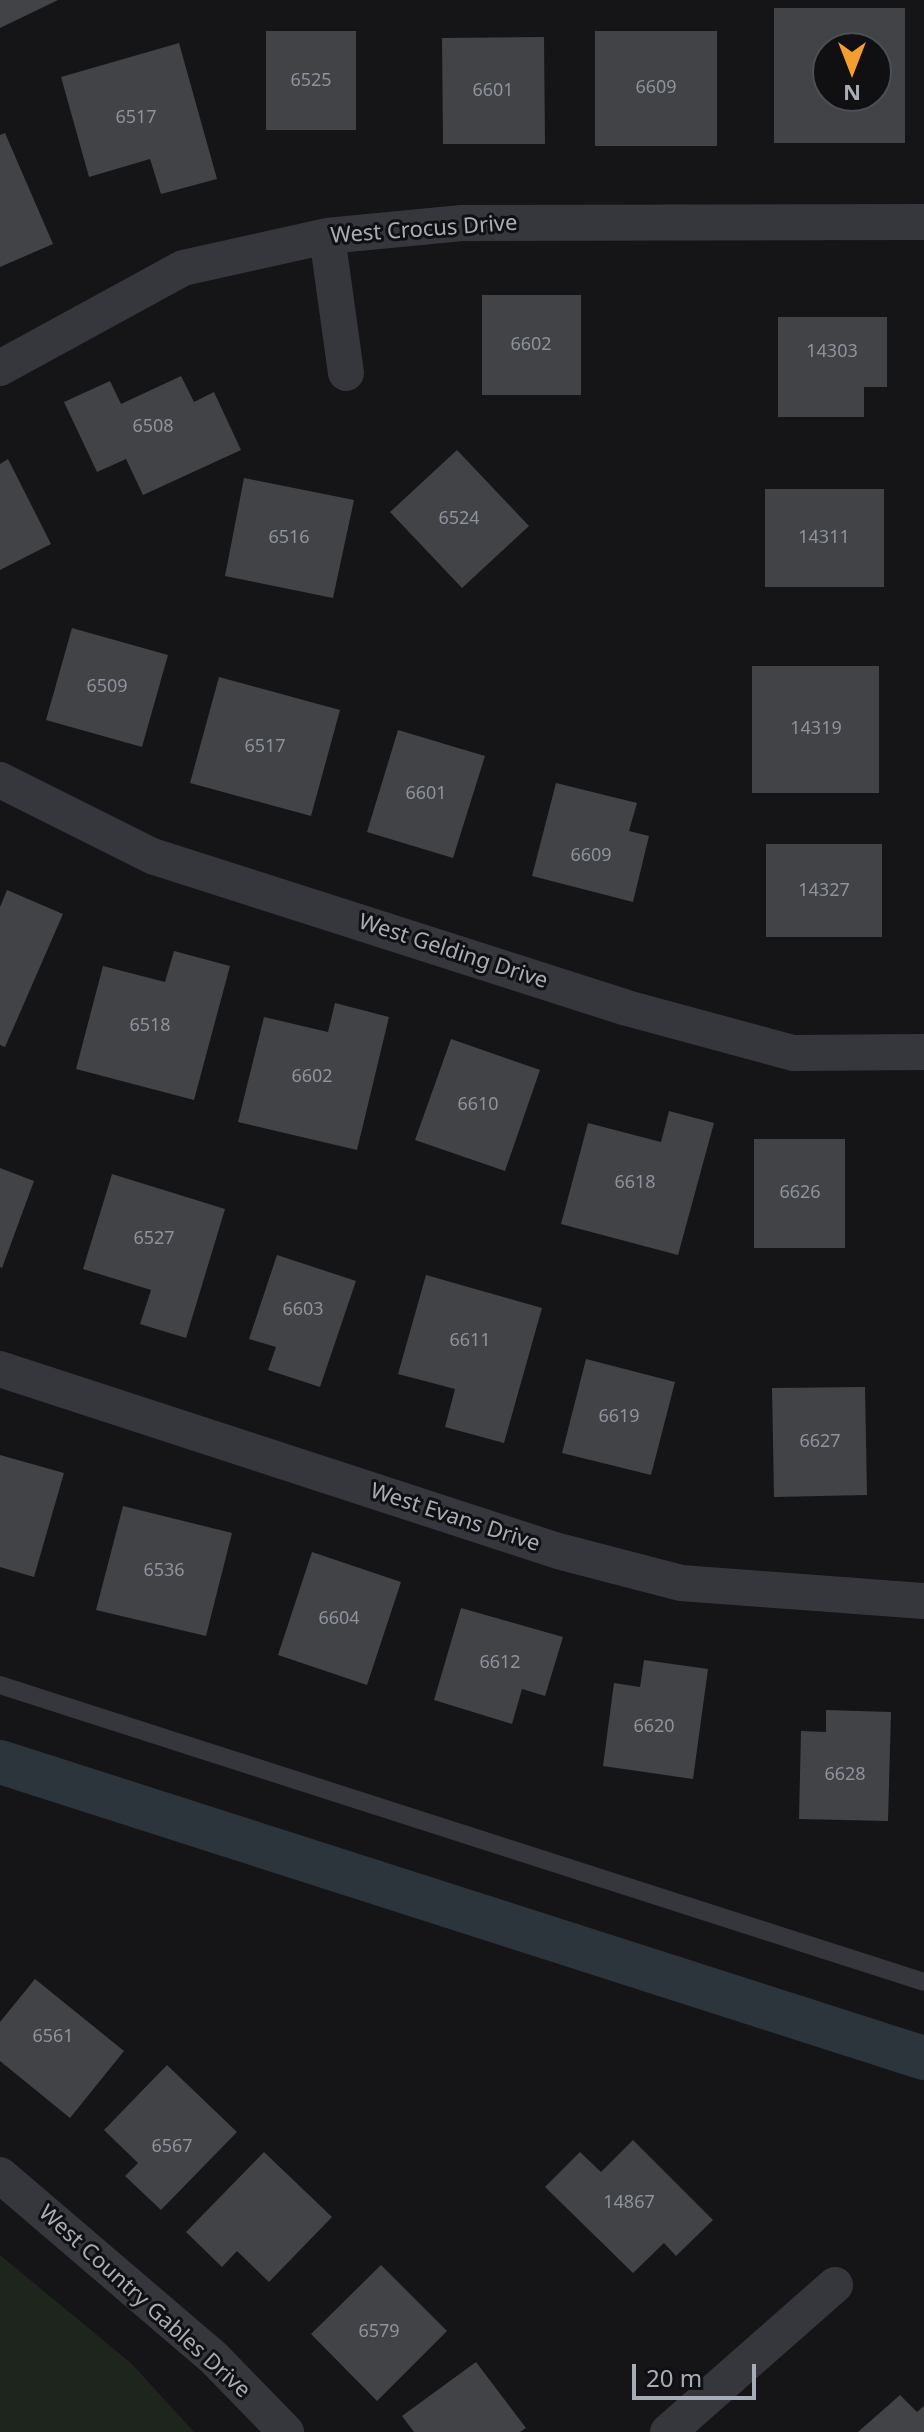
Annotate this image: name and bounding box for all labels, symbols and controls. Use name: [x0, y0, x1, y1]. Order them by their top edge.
north arrow: [812, 32, 892, 112]
house number: 6525: [290, 70, 332, 92]
house number: 6609: [635, 77, 677, 99]
text: N: [843, 79, 861, 109]
house number: 6601: [472, 80, 514, 102]
house number: 6517: [115, 107, 157, 129]
street label: West Crocus Drive: [330, 210, 518, 250]
house number: 6602: [510, 334, 552, 356]
house number: 14303: [806, 341, 858, 363]
house number: 6508: [132, 416, 174, 438]
house number: 6524: [438, 508, 480, 530]
house number: 6516: [268, 527, 310, 549]
house number: 14311: [798, 527, 850, 549]
house number: 6509: [86, 676, 128, 698]
house number: 14319: [790, 718, 842, 740]
house number: 6517: [244, 736, 286, 758]
house number: 6601: [405, 783, 447, 805]
house number: 6609: [570, 845, 612, 867]
house number: 14327: [798, 880, 850, 902]
street label: West Gelding Drive: [355, 909, 551, 995]
house number: 6518: [129, 1015, 171, 1037]
house number: 6602: [291, 1066, 333, 1088]
house number: 6610: [457, 1094, 499, 1116]
house number: 6618: [614, 1172, 656, 1194]
house number: 6626: [779, 1182, 821, 1204]
house number: 6527: [133, 1228, 175, 1250]
house number: 6603: [282, 1299, 324, 1321]
house number: 6611: [449, 1330, 491, 1352]
house number: 6619: [598, 1406, 640, 1428]
house number: 6627: [799, 1431, 841, 1453]
street label: West Evans Drive: [367, 1478, 543, 1558]
house number: 6536: [143, 1560, 185, 1582]
house number: 6604: [318, 1608, 360, 1630]
house number: 6612: [479, 1652, 521, 1674]
house number: 6620: [633, 1716, 675, 1738]
house number: 6628: [824, 1764, 866, 1786]
house number: 6561: [32, 2026, 74, 2048]
house number: 6567: [151, 2136, 193, 2158]
house number: 14867: [603, 2192, 655, 2214]
street label: West Country Gables Drive: [33, 2200, 255, 2404]
house number: 6579: [358, 2321, 400, 2343]
scale bar: [636, 2348, 760, 2398]
text: 20 m: [646, 2361, 702, 2394]

